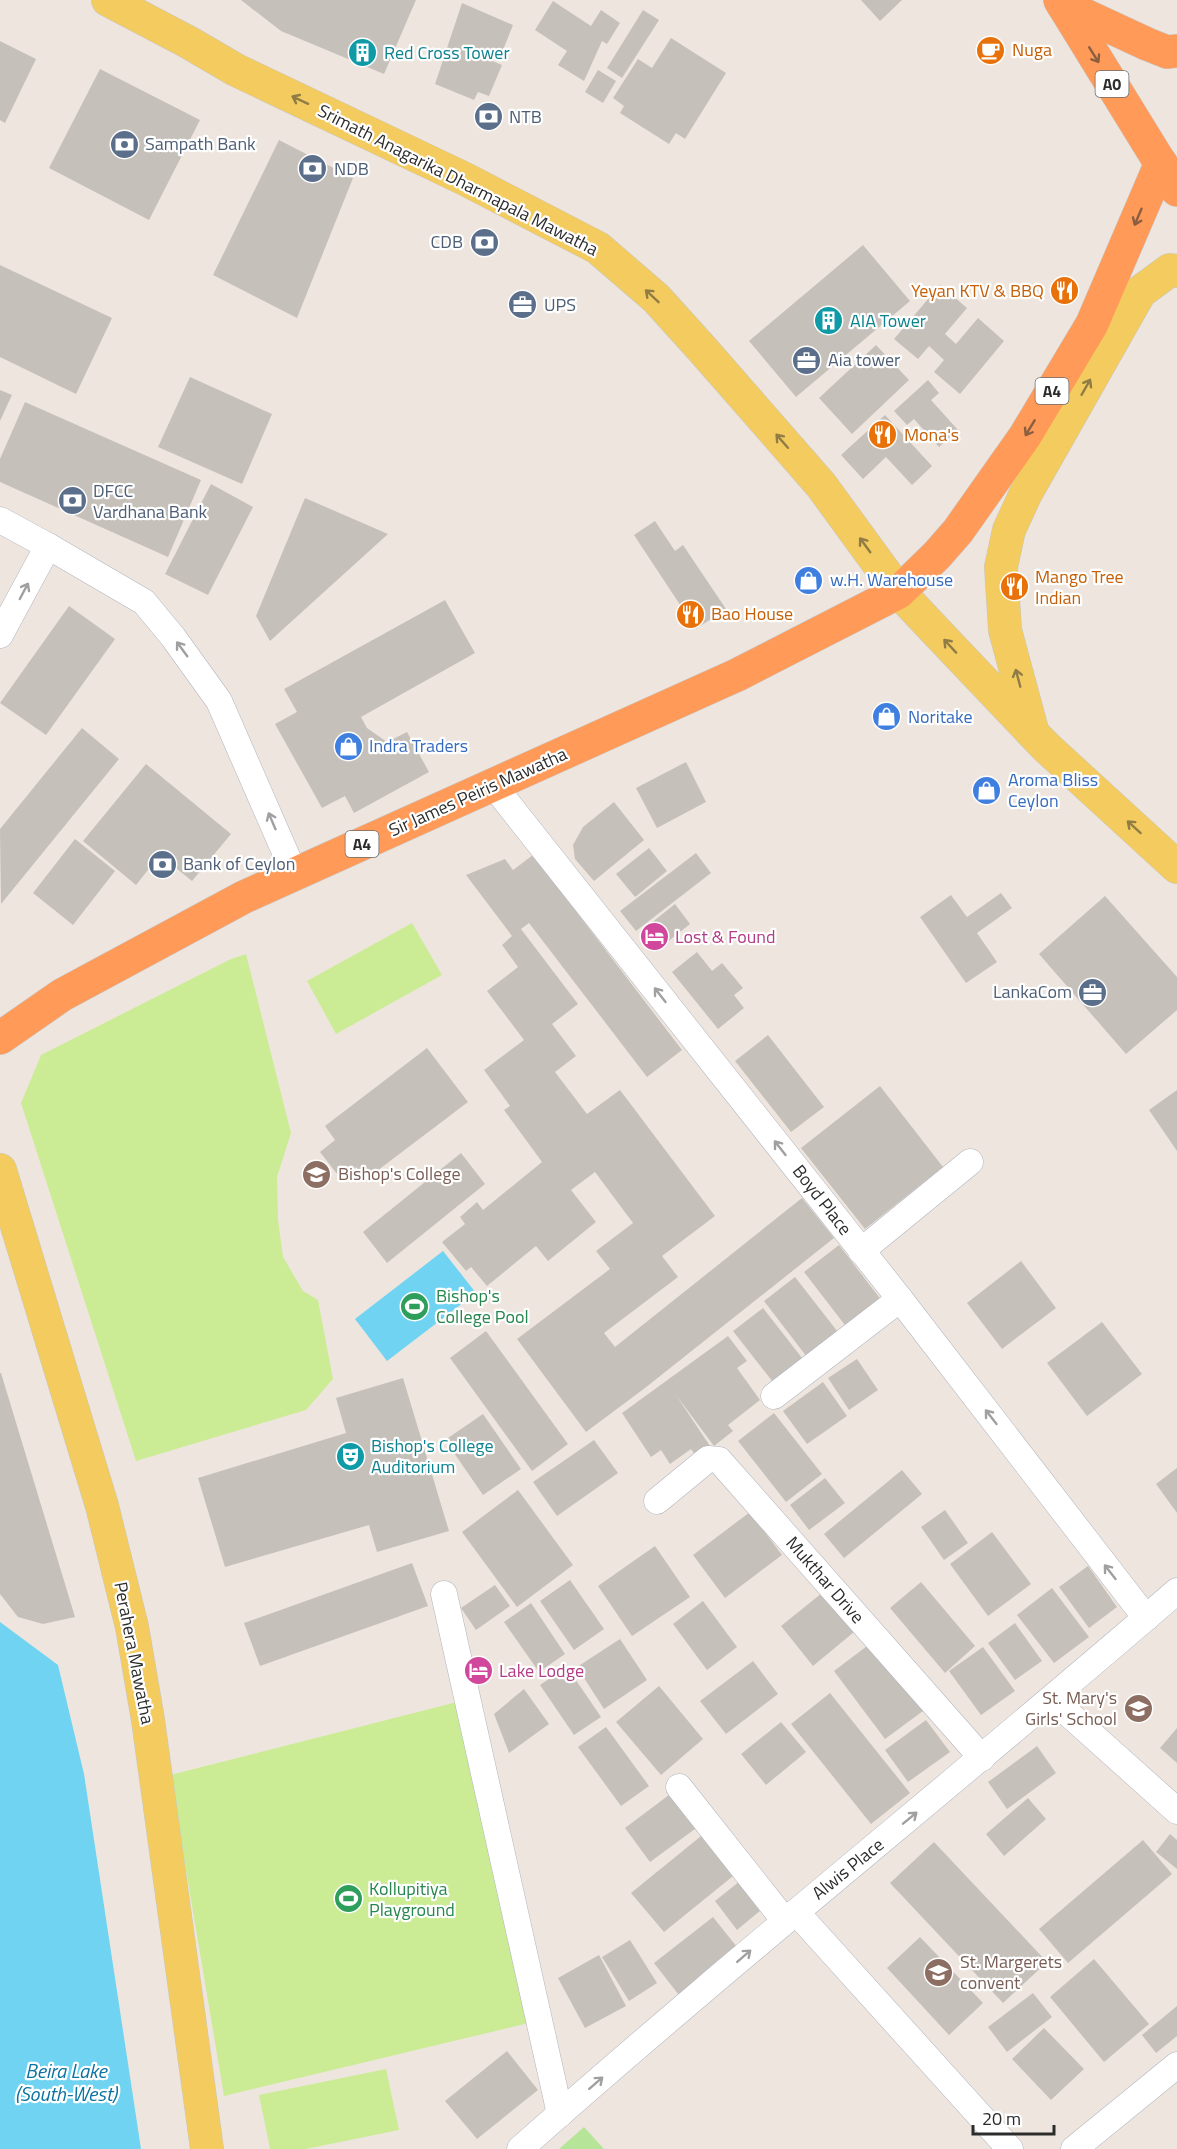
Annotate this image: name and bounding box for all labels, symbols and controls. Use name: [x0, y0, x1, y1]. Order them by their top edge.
cafe icon: Nuga: [975, 34, 1007, 66]
place label: Nuga: [1012, 36, 1052, 63]
building icon: Red Cross Tower: [347, 37, 379, 69]
place label: Red Cross Tower: [384, 39, 510, 66]
one-way arrow: [1089, 46, 1101, 63]
road number: A0: [1096, 71, 1128, 97]
one-way arrow: [291, 94, 309, 106]
street label: Srimath Anagarika Dharmapala Mawatha: [313, 97, 603, 262]
bank icon: NTB: [472, 101, 504, 133]
place label: NTB: [509, 103, 542, 130]
bank icon: Sampath Bank: [108, 128, 140, 160]
place label: Sampath Bank: [145, 130, 256, 157]
bank icon: NDB: [297, 153, 329, 185]
place label: NDB: [334, 155, 369, 182]
one-way arrow: [1132, 207, 1143, 226]
bank icon: CDB: [468, 226, 500, 258]
place label: CDB: [431, 228, 463, 255]
restaurant icon: Yeyan KTV & BBQ: [1049, 275, 1081, 307]
place label: Yeyan KTV & BBQ: [911, 277, 1044, 304]
one-way arrow: [645, 288, 660, 303]
office icon: UPS: [507, 289, 539, 321]
place label: UPS: [544, 291, 576, 318]
building icon: AIA Tower: [813, 305, 845, 337]
place label: AIA Tower: [850, 307, 926, 334]
office icon: Aia tower: [791, 344, 823, 376]
place label: Aia tower: [828, 346, 900, 373]
road number: A4: [1036, 378, 1068, 404]
one-way arrow: [1080, 379, 1092, 396]
restaurant icon: Mona's: [867, 419, 899, 451]
one-way arrow: [1024, 419, 1036, 436]
place label: Mona's: [904, 421, 959, 448]
one-way arrow: [775, 434, 789, 449]
place label: DFCC Vardhana Bank: [93, 477, 208, 525]
bank icon: DFCC Vardhana Bank: [56, 485, 88, 517]
one-way arrow: [859, 537, 871, 553]
place label: Mango Tree Indian: [1035, 563, 1124, 611]
shop icon: w.H. Warehouse: [793, 564, 825, 596]
place label: w.H. Warehouse: [830, 566, 953, 593]
restaurant icon: Mango Tree Indian: [998, 571, 1030, 603]
one-way arrow: [19, 582, 30, 600]
restaurant icon: Bao House: [674, 598, 706, 630]
place label: Bao House: [711, 600, 793, 627]
one-way arrow: [943, 639, 957, 654]
one-way arrow: [176, 642, 189, 658]
one-way arrow: [1012, 669, 1024, 688]
shop icon: Noritake: [871, 701, 903, 733]
place label: Noritake: [908, 703, 973, 730]
shop icon: Indra Traders: [332, 730, 364, 762]
place label: Indra Traders: [369, 732, 468, 759]
street label: Sir James Peiris Mawatha: [384, 740, 571, 843]
place label: Aroma Bliss Ceylon: [1008, 766, 1098, 814]
shop icon: Aroma Bliss Ceylon: [971, 774, 1003, 806]
one-way arrow: [265, 813, 277, 831]
one-way arrow: [1127, 820, 1142, 834]
road number: A4: [346, 831, 378, 857]
bank icon: Bank of Ceylon: [146, 848, 178, 880]
place label: Bank of Ceylon: [183, 850, 295, 877]
hotel icon: Lost & Found: [638, 921, 670, 953]
place label: Lost & Found: [675, 923, 775, 950]
office icon: LankaCom: [1077, 976, 1109, 1008]
place label: LankaCom: [993, 978, 1072, 1005]
one-way arrow: [653, 987, 666, 1003]
one-way arrow: [774, 1140, 787, 1156]
school or university icon: Bishop's College: [301, 1158, 333, 1190]
street label: Boyd Place: [786, 1159, 859, 1241]
place label: Bishop's College: [338, 1160, 461, 1187]
place label: Bishop's College Pool: [436, 1282, 529, 1330]
sports icon: Bishop's College Pool: [399, 1290, 431, 1322]
one-way arrow: [985, 1410, 998, 1426]
place label: Bishop's College Auditorium: [371, 1432, 494, 1480]
theatre icon: Bishop's College Auditorium: [334, 1440, 366, 1472]
street label: Mukthar Drive: [780, 1530, 871, 1629]
one-way arrow: [1104, 1564, 1116, 1580]
street label: Perahera Mawatha: [107, 1579, 162, 1726]
hotel icon: Lake Lodge: [462, 1655, 494, 1687]
place label: Lake Lodge: [499, 1657, 584, 1684]
place label: St. Mary's Girls' School: [1025, 1684, 1117, 1732]
school or university icon: St. Mary's Girls' School: [1122, 1692, 1154, 1724]
one-way arrow: [902, 1811, 918, 1824]
street label: Alwis Place: [806, 1831, 889, 1906]
place label: Kollupitiya Playground: [369, 1875, 455, 1923]
sports icon: Kollupitiya Playground: [332, 1883, 364, 1915]
place label: St. Margerets convent: [960, 1948, 1062, 1996]
one-way arrow: [736, 1949, 751, 1963]
school or university icon: St. Margerets convent: [923, 1956, 955, 1988]
water label: Beira Lake (South-West): [15, 2055, 118, 2109]
one-way arrow: [588, 2076, 603, 2090]
scale bar: [973, 2098, 1054, 2136]
text: 20 m: [982, 2105, 1021, 2132]

